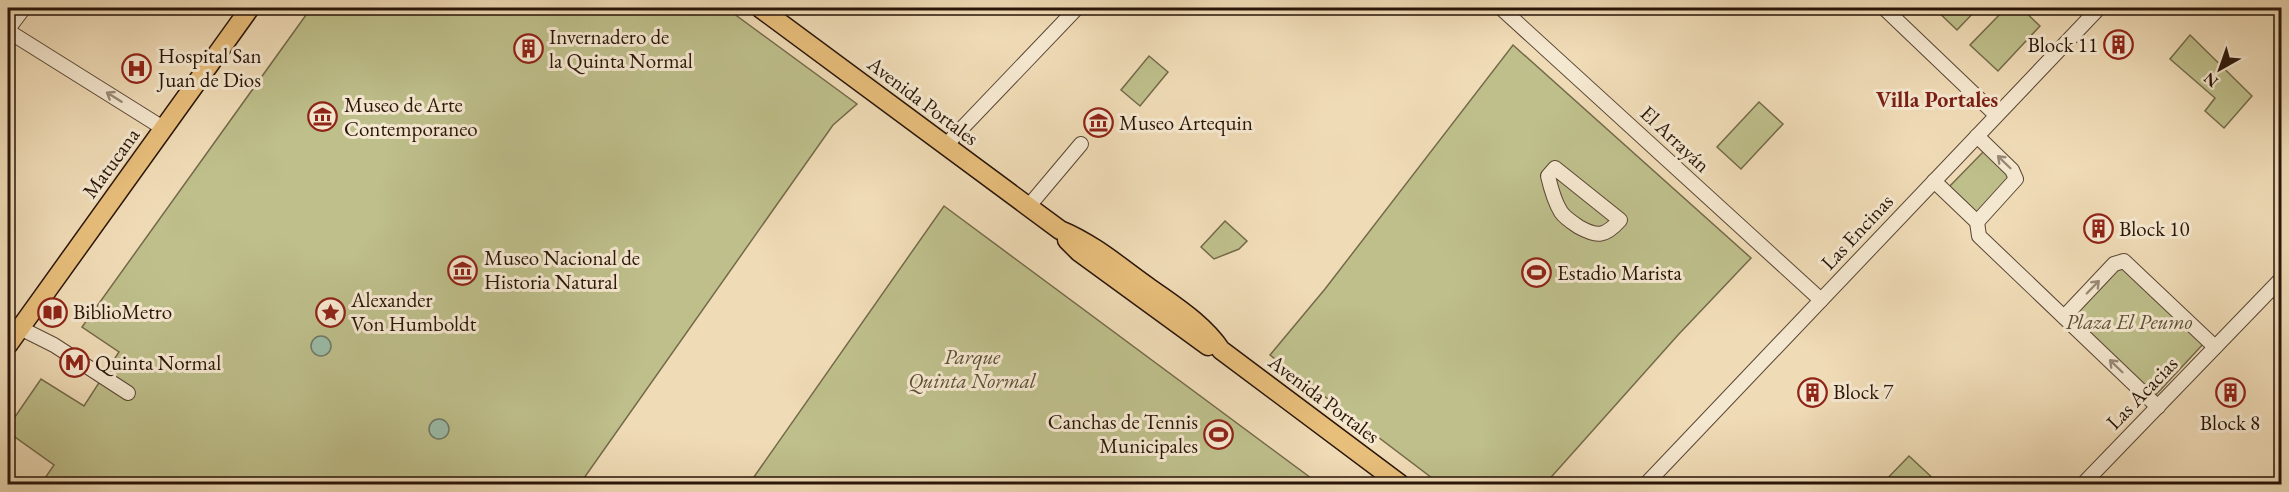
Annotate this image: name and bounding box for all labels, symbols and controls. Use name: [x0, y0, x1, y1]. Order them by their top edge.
place label: Invernadero de la Quinta Normal: [549, 23, 693, 75]
building icon: Block 11: [2103, 29, 2135, 61]
place label: Block 11: [2027, 31, 2098, 58]
building icon: Invernadero de la Quinta Normal: [512, 33, 544, 65]
north arrow: [2190, 39, 2250, 99]
place label: Hospital San Juan de Dios: [156, 42, 262, 93]
street label: Avenida Portales: [862, 49, 984, 151]
hospital icon: Hospital San Juan de Dios: [121, 52, 153, 84]
text: N: [2199, 68, 2222, 92]
district label: Villa Portales: [1876, 85, 1998, 114]
one-way arrow: [105, 91, 122, 104]
place label: Museo de Arte Contemporaneo: [344, 91, 478, 142]
street label: El Arrayán: [1635, 99, 1716, 178]
museum icon: Museo de Arte Contemporaneo: [307, 101, 339, 133]
museum icon: Museo Artequin: [1082, 107, 1114, 139]
place label: Museo Artequin: [1119, 109, 1253, 136]
street label: Matucana: [76, 122, 146, 203]
one-way arrow: [1997, 155, 2012, 170]
street label: Las Encinas: [1815, 188, 1899, 275]
building icon: Block 10: [2082, 213, 2114, 245]
place label: Block 10: [2119, 215, 2190, 242]
place label: Museo Nacional de Historia Natural: [484, 244, 640, 295]
museum icon: Museo Nacional de Historia Natural: [447, 254, 479, 286]
sports icon: Estadio Marista: [1520, 257, 1552, 289]
place label: Estadio Marista: [1557, 259, 1682, 286]
one-way arrow: [2086, 279, 2100, 294]
place label: Alexander Von Humboldt: [350, 286, 477, 337]
library icon: BiblioMetro: [36, 296, 68, 328]
place icon: Alexander Von Humboldt: [314, 296, 346, 328]
place label: BiblioMetro: [73, 298, 172, 325]
park label: Plaza El Peumo: [2065, 308, 2193, 335]
park label: Parque Quinta Normal: [908, 343, 1037, 394]
metro station icon: Quinta Normal: [58, 347, 90, 379]
street label: Avenida Portales: [1263, 347, 1385, 449]
place label: Quinta Normal: [95, 349, 221, 377]
street label: Las Acacias: [2100, 350, 2183, 435]
one-way arrow: [2108, 359, 2123, 374]
building icon: Block 7: [1796, 376, 1828, 408]
building icon: Block 8: [2214, 376, 2246, 408]
place label: Block 7: [1833, 378, 1894, 405]
place label: Canchas de Tennis Municipales: [1048, 408, 1198, 459]
place label: Block 8: [2200, 409, 2260, 436]
sports icon: Canchas de Tennis Municipales: [1203, 418, 1235, 450]

